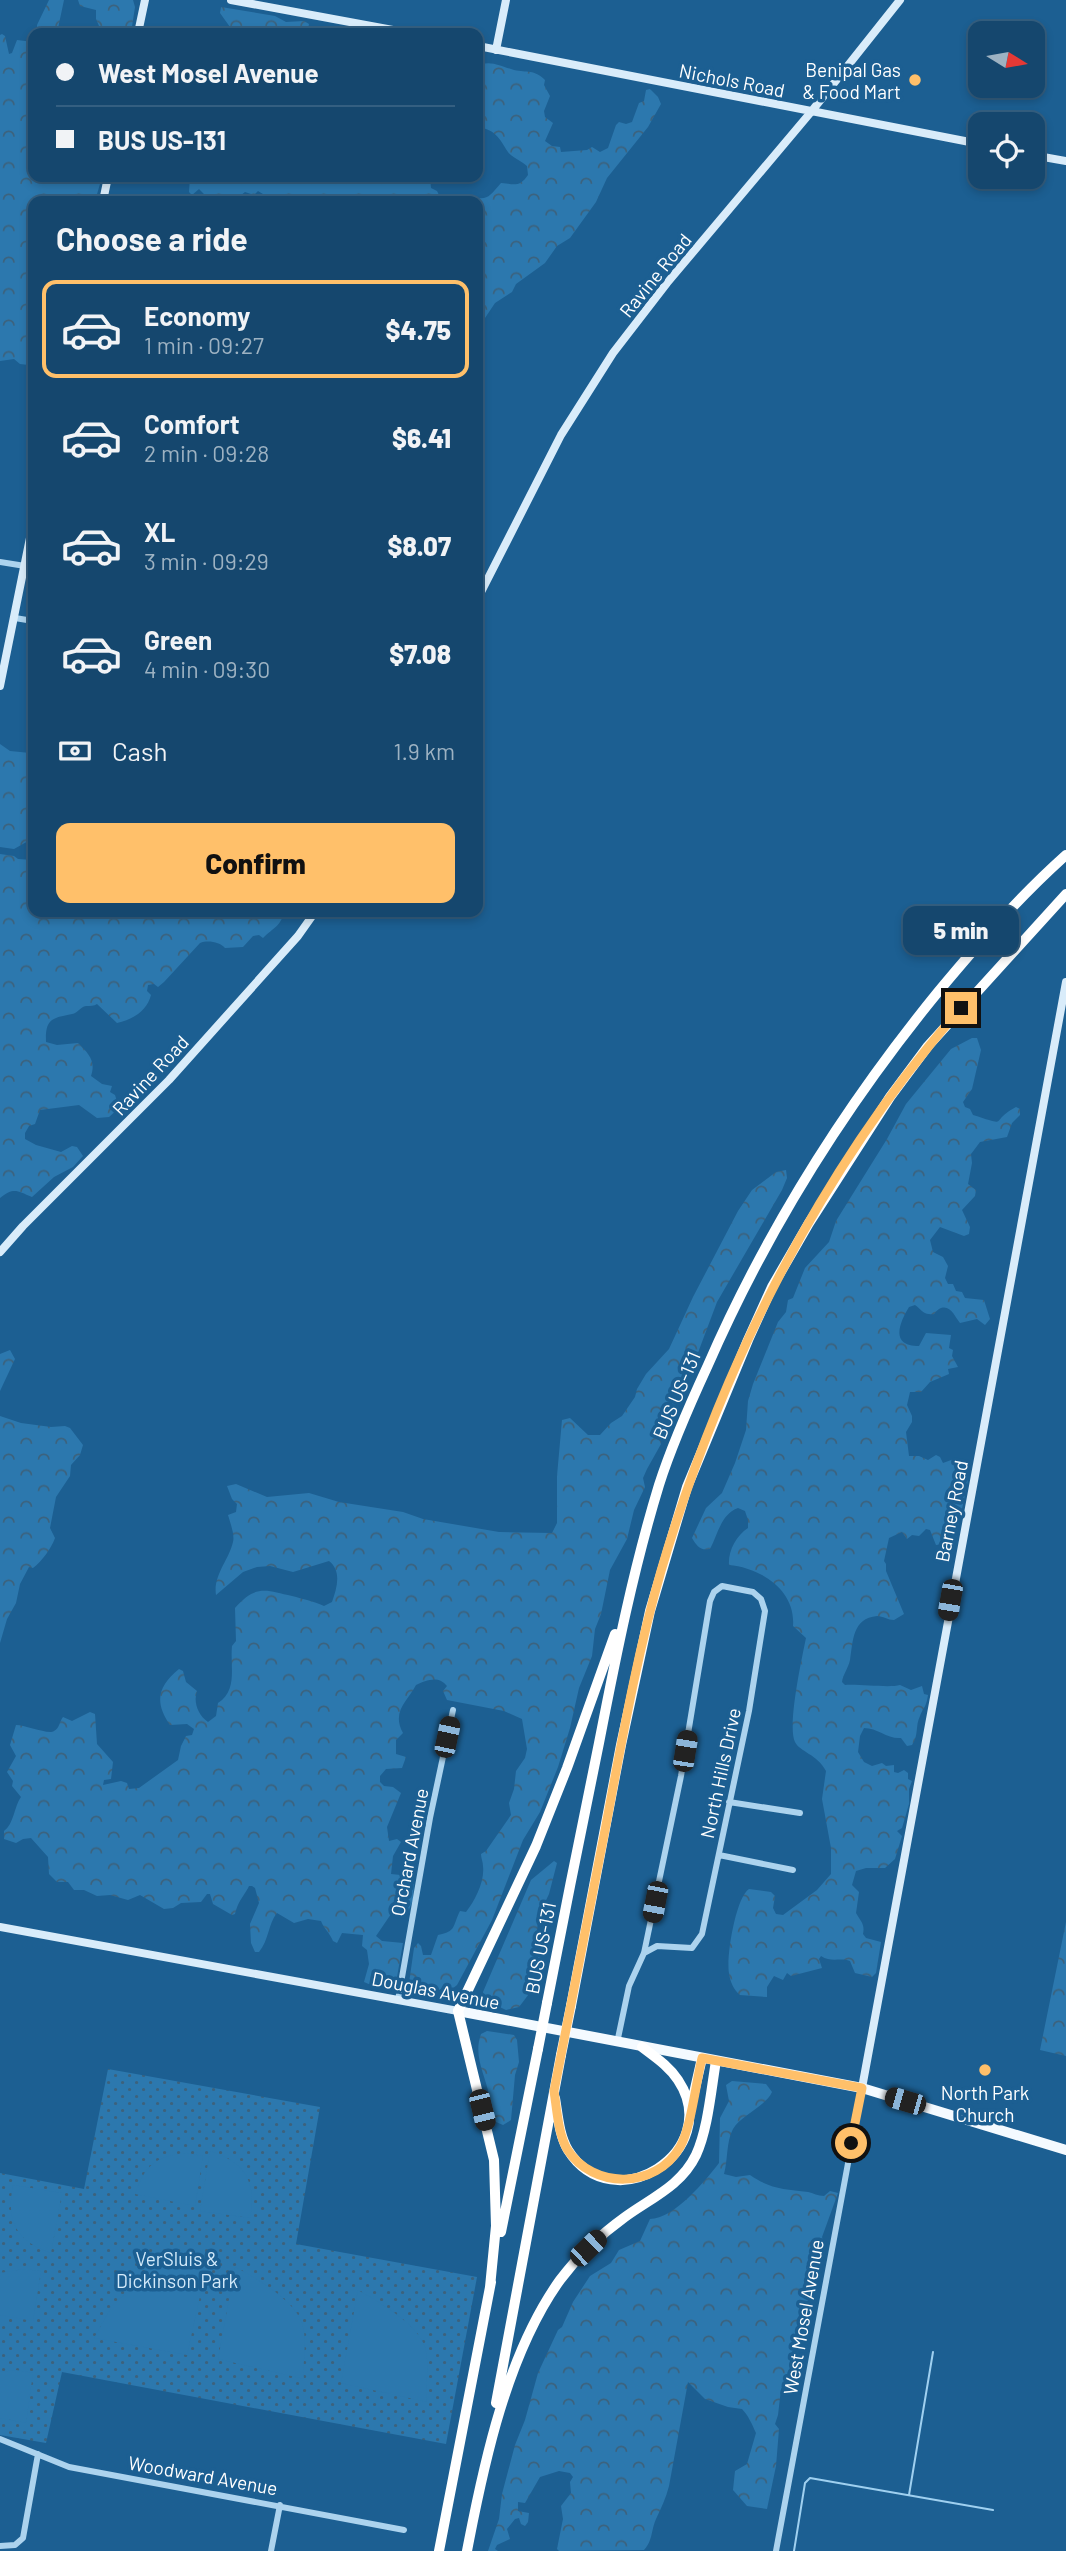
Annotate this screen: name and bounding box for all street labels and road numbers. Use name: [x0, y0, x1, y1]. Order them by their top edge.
street label: Nichols Road: [677, 58, 787, 102]
street label: Ravine Road: [614, 228, 696, 322]
street label: Ravine Road: [107, 1030, 193, 1120]
street label: BUS US-131: [647, 1348, 705, 1442]
street label: Barney Road: [930, 1458, 972, 1564]
street label: North Hills Drive: [695, 1706, 745, 1840]
street label: Orchard Avenue: [385, 1786, 433, 1918]
street label: BUS US-131: [520, 1900, 560, 1996]
street label: Douglas Avenue: [370, 1966, 502, 2014]
street label: West Mosel Avenue: [778, 2238, 828, 2396]
street label: Woodward Avenue: [126, 2451, 280, 2499]

